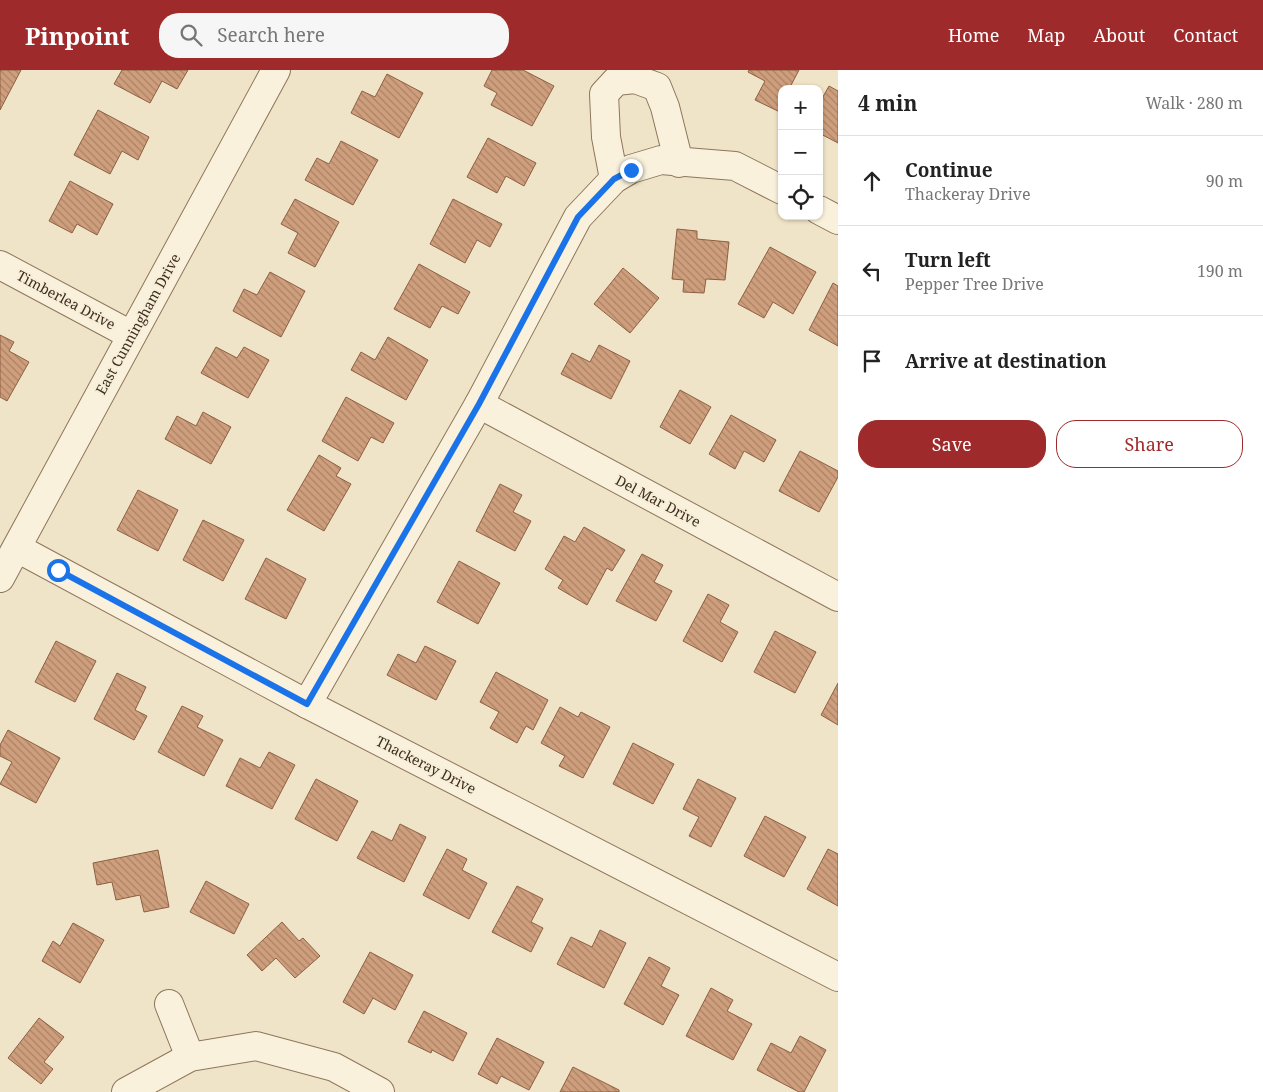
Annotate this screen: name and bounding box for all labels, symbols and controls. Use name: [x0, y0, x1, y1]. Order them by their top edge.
search box: [159, 13, 509, 58]
text: Pinpoint: [25, 19, 129, 52]
icon: search: [177, 21, 205, 49]
text: Search here: [217, 22, 325, 48]
text: Home: [948, 23, 999, 47]
text: Map: [1027, 23, 1065, 47]
text: About: [1093, 23, 1145, 47]
text: Contact: [1173, 23, 1238, 47]
map controls: [778, 85, 823, 220]
button: +: [778, 85, 823, 130]
text: 4 min: [858, 89, 917, 117]
text: Walk · 280 m: [1146, 92, 1243, 114]
button: −: [778, 130, 823, 175]
text: Continue: [905, 157, 993, 183]
route end: [620, 159, 643, 182]
icon: ahead: [858, 167, 886, 195]
text: 90 m: [1206, 170, 1243, 192]
button: locate: [778, 175, 823, 220]
text: Thackeray Drive: [905, 183, 1031, 205]
text: Turn left: [905, 247, 991, 273]
street label: East Cunningham Drive: [91, 250, 184, 398]
icon: left: [858, 257, 886, 285]
text: 190 m: [1197, 260, 1243, 282]
street label: Timberlea Drive: [14, 266, 119, 334]
text: Pepper Tree Drive: [905, 273, 1044, 295]
icon: arrive: [858, 347, 886, 375]
text: Arrive at destination: [905, 348, 1107, 374]
button: Save: [858, 420, 1046, 468]
button: Share: [1056, 420, 1243, 468]
street label: Del Mar Drive: [612, 470, 704, 531]
route start: [47, 559, 70, 582]
street label: Thackeray Drive: [373, 731, 480, 798]

